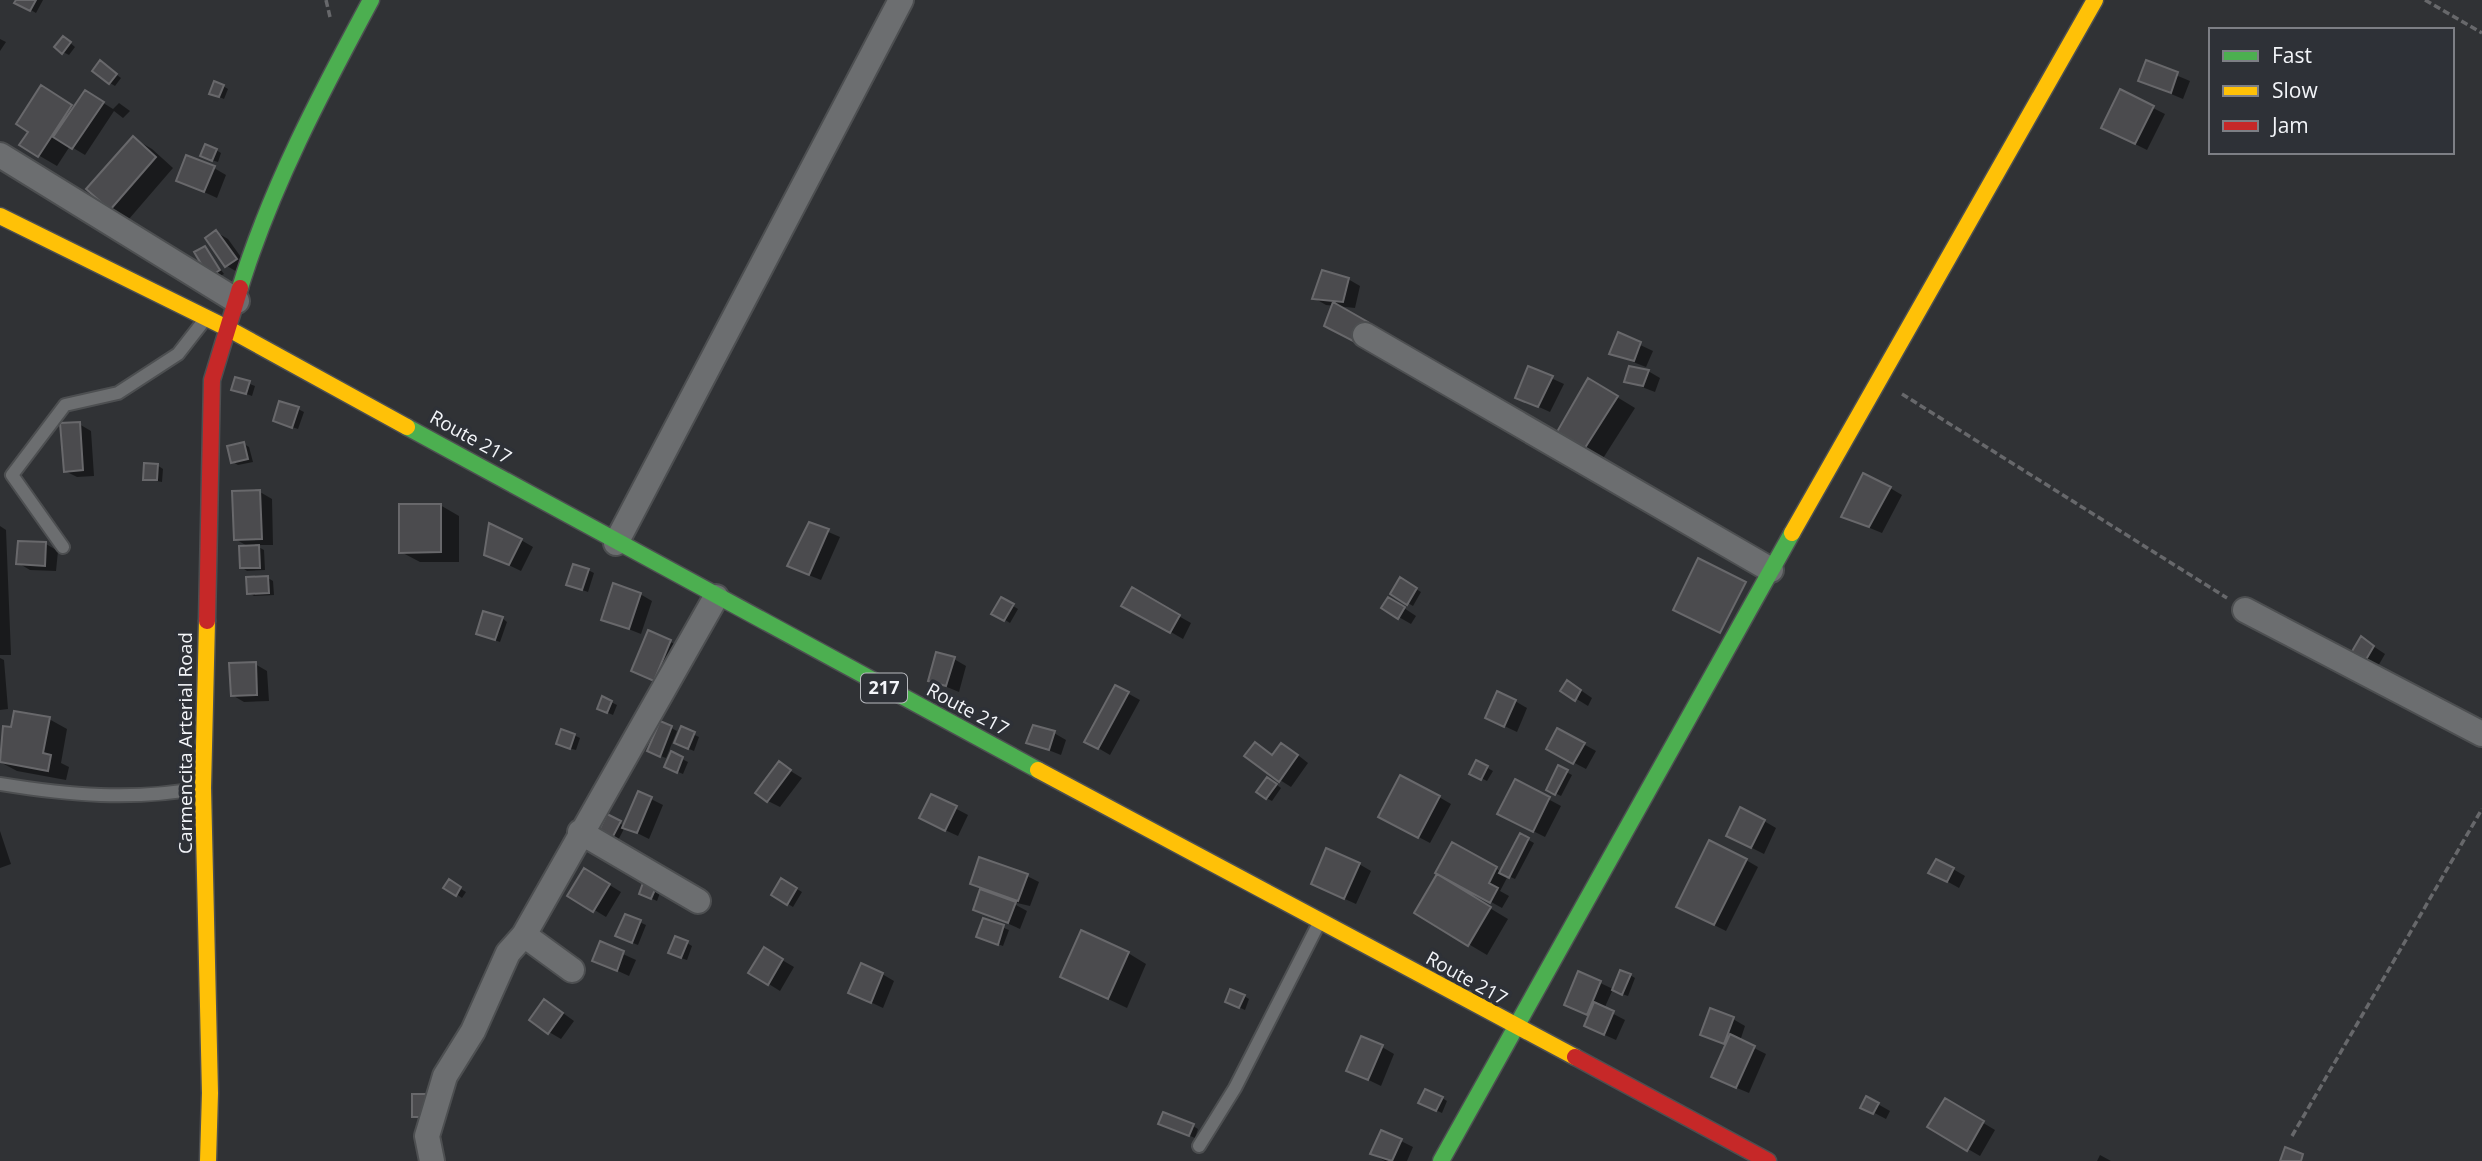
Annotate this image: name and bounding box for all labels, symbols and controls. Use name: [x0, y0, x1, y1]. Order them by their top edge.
legend: [2209, 28, 2454, 154]
text: Fast: [2272, 41, 2312, 69]
text: Slow: [2272, 76, 2318, 104]
text: Jam: [2270, 111, 2309, 139]
street label: Route 217: [425, 404, 517, 470]
street label: Carmencita Arterial Road: [172, 632, 198, 854]
road number: 217: [861, 674, 907, 702]
street label: Route 217: [922, 676, 1014, 742]
street label: Route 217: [1421, 945, 1513, 1011]

